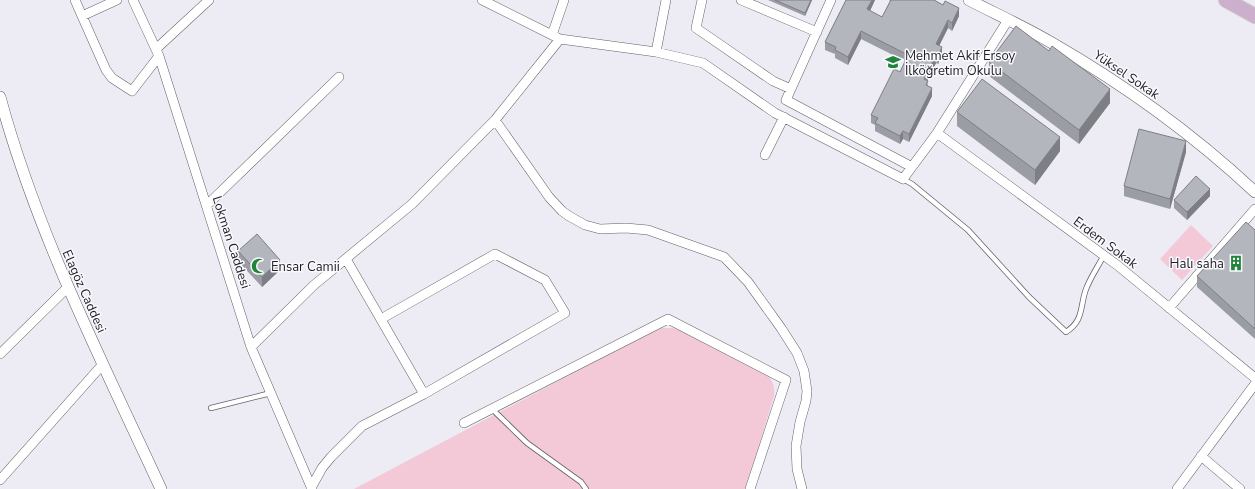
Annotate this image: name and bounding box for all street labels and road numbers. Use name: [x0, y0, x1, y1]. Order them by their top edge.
street label: Yüksel Sokak: [1089, 46, 1163, 104]
street label: Lokman Caddesi: [208, 194, 254, 291]
street label: Erdem Sokak: [1070, 213, 1142, 273]
street label: Elagöz Caddesi: [58, 247, 110, 336]

